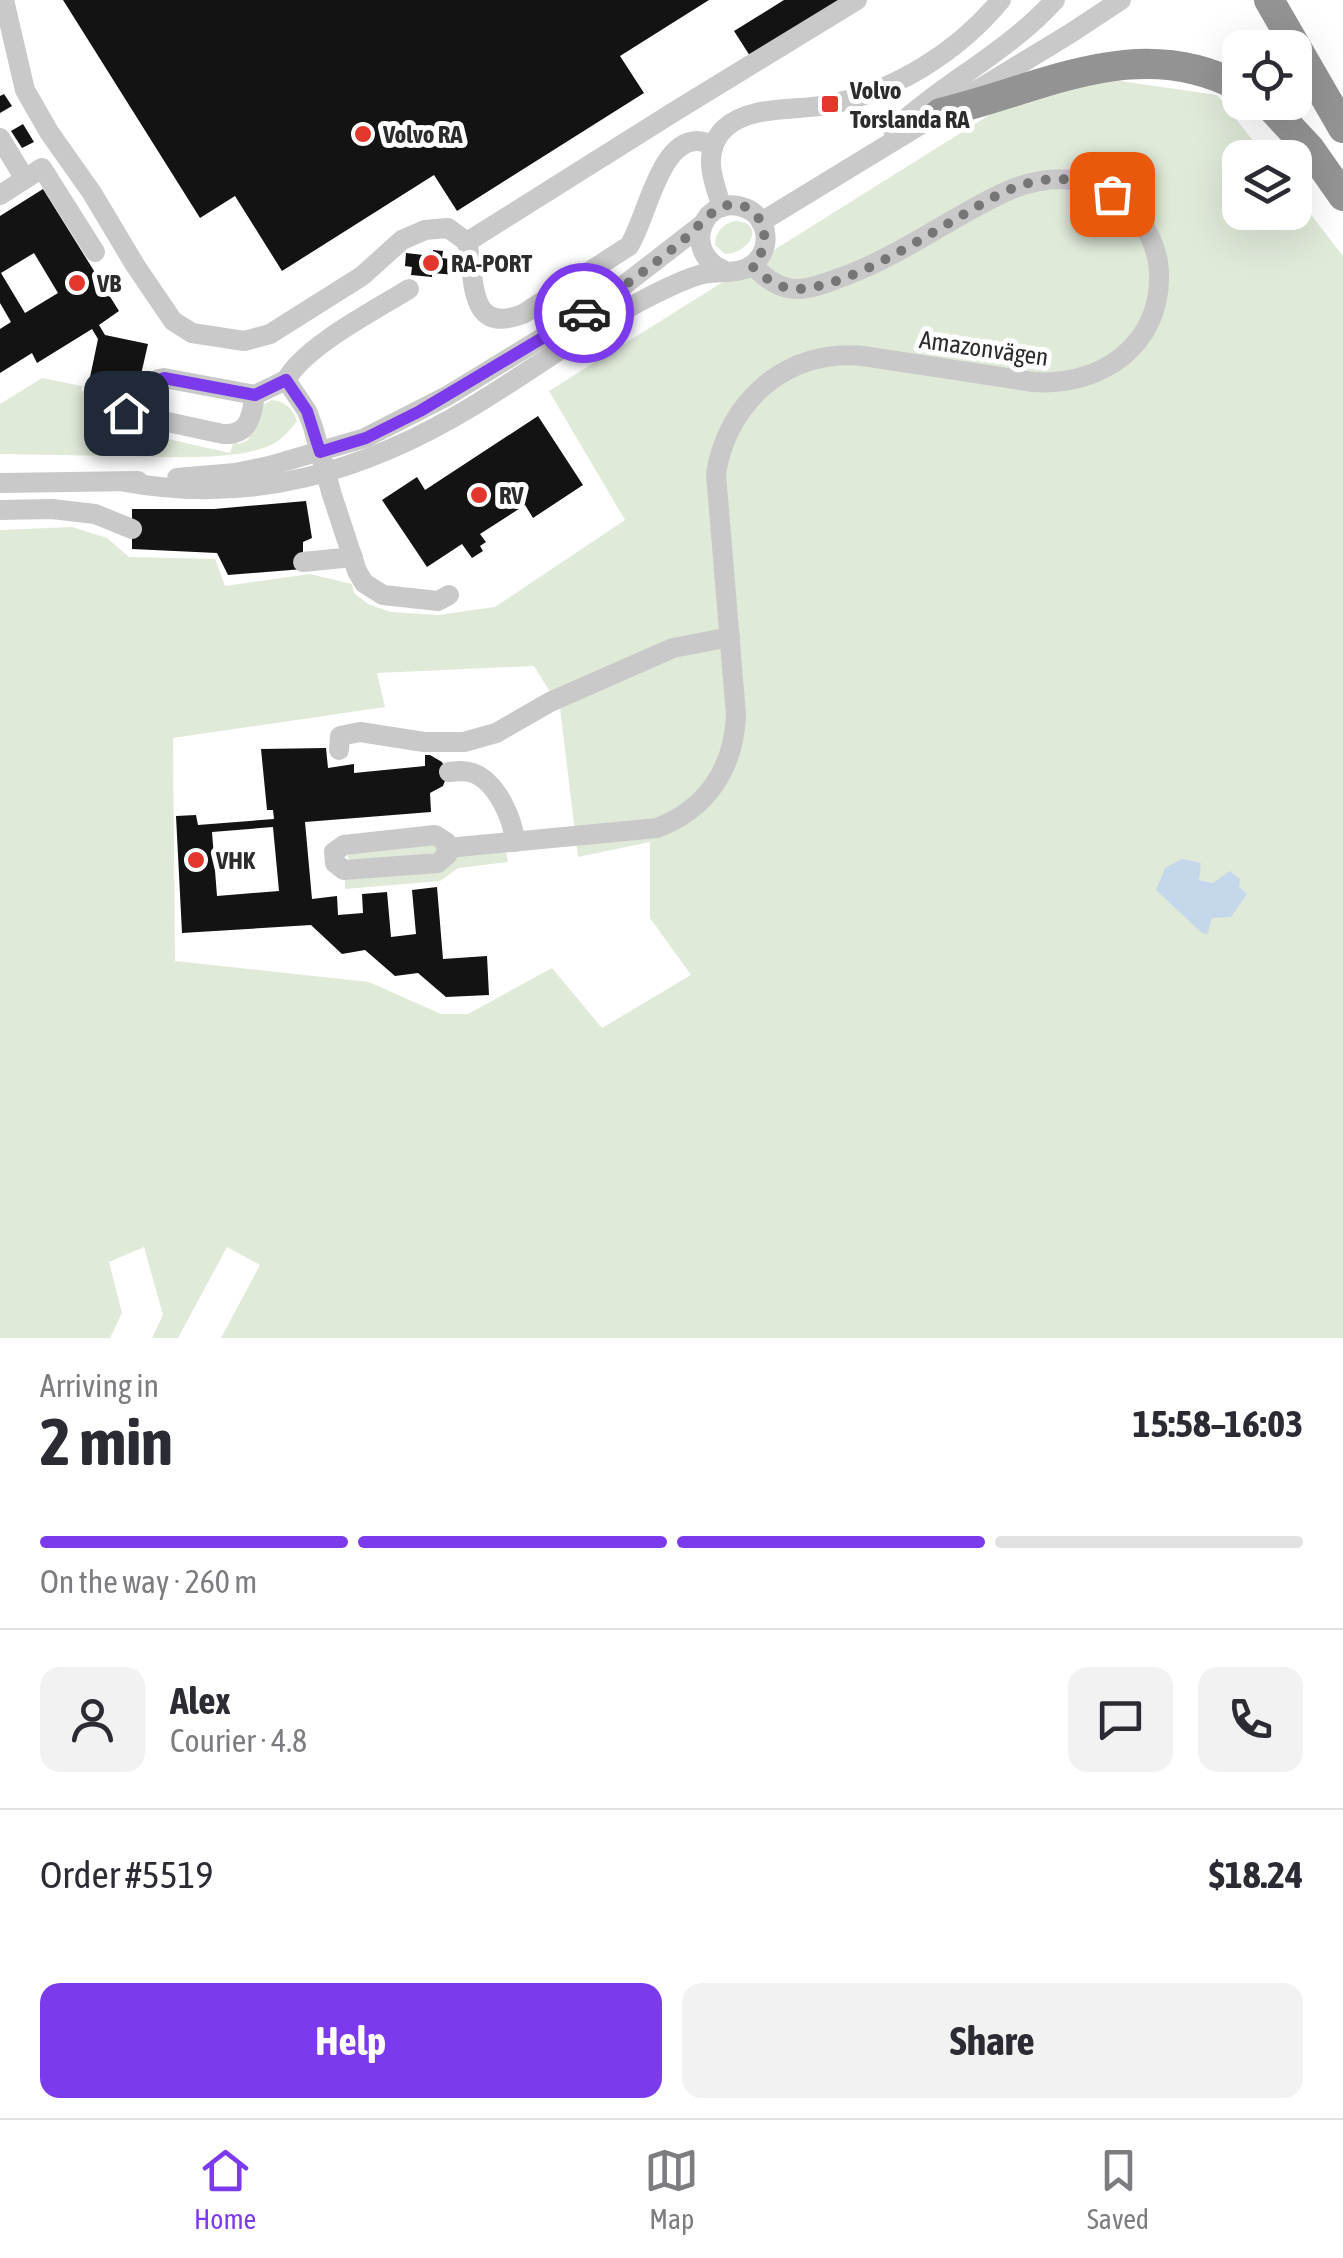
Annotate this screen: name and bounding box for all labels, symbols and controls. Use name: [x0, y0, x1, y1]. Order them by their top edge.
map controls: [1222, 30, 1312, 230]
button: locate: [1222, 30, 1312, 120]
place label: Volvo Torslanda RA: [849, 76, 970, 133]
marker: Volvo Torslanda RA: [819, 93, 841, 115]
place label: Volvo RA: [382, 120, 463, 148]
marker: Volvo RA: [352, 123, 374, 145]
button: layers: [1222, 140, 1312, 230]
pin: [1070, 152, 1155, 237]
icon: bag: [1085, 167, 1140, 222]
place label: RA-PORT: [451, 249, 532, 277]
marker: RA-PORT: [420, 252, 442, 274]
courier: [534, 263, 634, 363]
place label: VB: [96, 269, 121, 297]
marker: VB: [66, 272, 88, 294]
icon: car: [557, 286, 612, 341]
street label: Amazonvägen: [918, 325, 1050, 371]
pin: [84, 371, 169, 456]
icon: home: [99, 386, 154, 441]
place label: RV: [499, 481, 524, 509]
marker: RV: [468, 484, 490, 506]
place label: VHK: [215, 846, 256, 874]
marker: VHK: [185, 849, 207, 871]
text: Arriving in: [40, 1367, 159, 1404]
text: 15:58–16:03: [1133, 1402, 1303, 1445]
text: 2 min: [40, 1404, 173, 1479]
text: On the way · 260 m: [40, 1563, 257, 1600]
button: person: [40, 1667, 145, 1772]
button: chat: [1068, 1667, 1173, 1772]
button: phone: [1198, 1667, 1303, 1772]
text: Alex: [170, 1679, 231, 1722]
text: Courier · 4.8: [170, 1722, 307, 1759]
text: Order #5519: [40, 1853, 213, 1896]
text: $18.24: [1209, 1853, 1303, 1896]
button: Help: [40, 1983, 662, 2098]
button: Share: [682, 1983, 1303, 2098]
tab: Home: [194, 2143, 256, 2235]
tab: Map: [644, 2143, 699, 2235]
tab: Saved: [1087, 2143, 1149, 2235]

